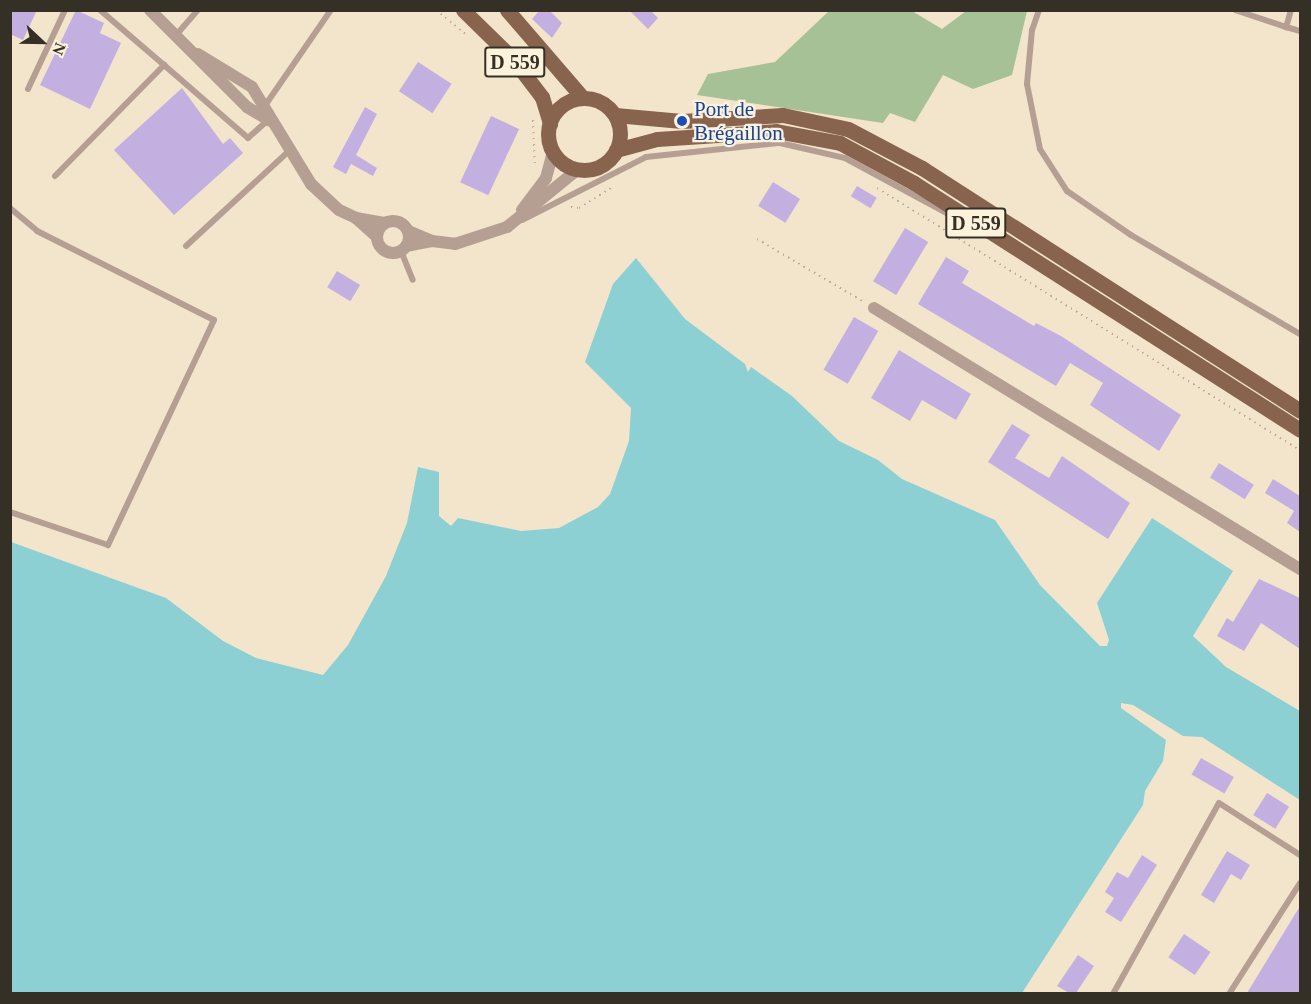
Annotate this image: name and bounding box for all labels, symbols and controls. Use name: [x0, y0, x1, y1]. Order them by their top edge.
north arrow: [12, 12, 72, 72]
text: N: [49, 40, 69, 57]
road number: D 559: [484, 45, 546, 79]
place label: Port de Brégaillon: [694, 96, 783, 146]
marker: Port de Brégaillon: [675, 114, 689, 128]
road number: D 559: [944, 206, 1008, 240]

